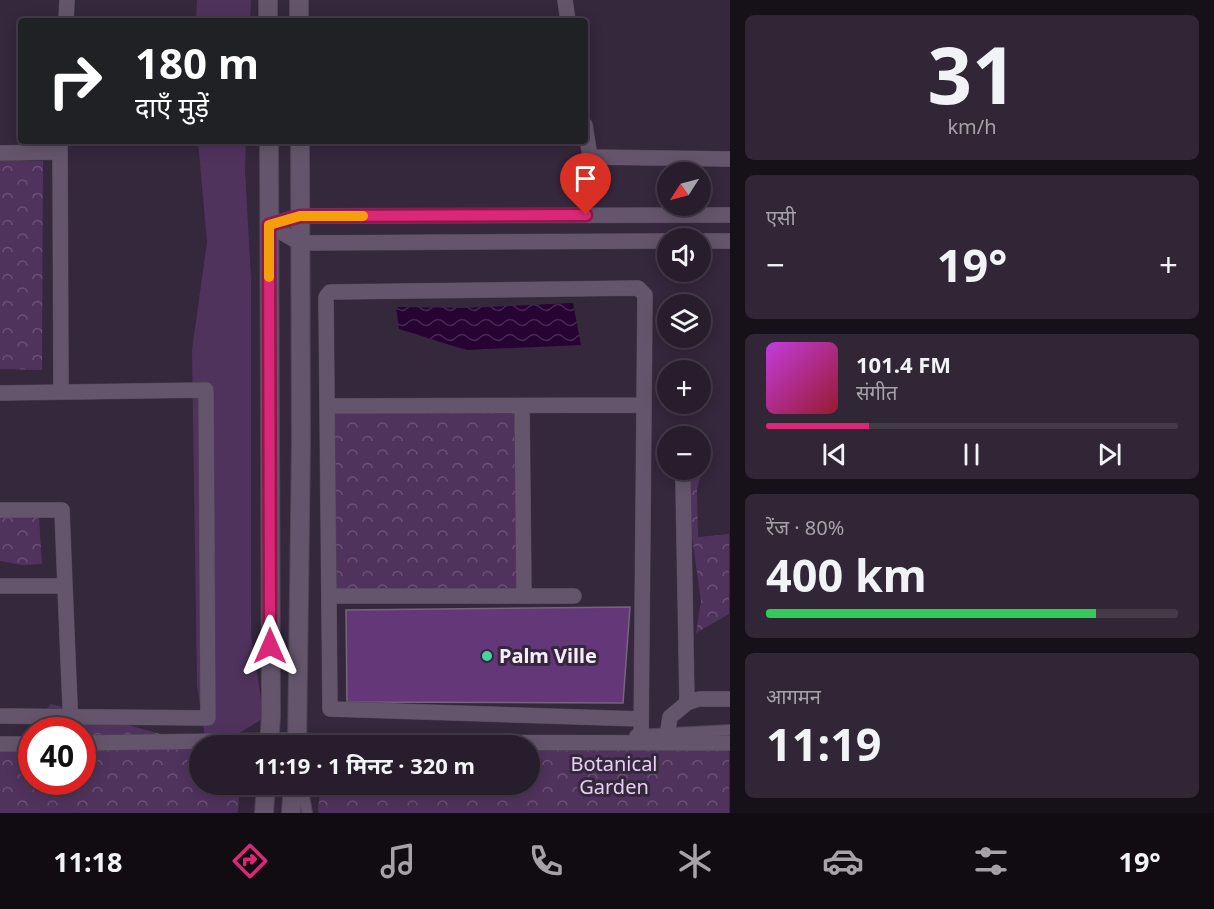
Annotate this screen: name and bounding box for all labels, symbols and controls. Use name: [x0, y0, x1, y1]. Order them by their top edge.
text: 31: [927, 21, 1017, 127]
text: 180 m: [135, 34, 259, 91]
icon: right: [36, 42, 114, 120]
text: दाएँ मुड़ें: [135, 88, 209, 125]
text: km/h: [947, 113, 997, 140]
pin: [560, 153, 611, 215]
icon: arrive: [569, 162, 602, 195]
north arrow: [657, 162, 711, 216]
map controls: [657, 162, 711, 480]
text: एसी: [766, 204, 796, 231]
button: sound: [657, 228, 711, 282]
text: 19°: [937, 234, 1007, 295]
text: −: [766, 242, 785, 287]
text: +: [1159, 242, 1178, 287]
button: layers: [657, 294, 711, 348]
text: 101.4 FM: [856, 349, 951, 379]
button: +: [657, 360, 711, 414]
text: संगीत: [856, 379, 897, 406]
button: −: [657, 426, 711, 480]
icon: previous: [818, 438, 851, 471]
icon: pause: [955, 438, 988, 471]
icon: next: [1093, 438, 1126, 471]
text: रेंज · 80%: [766, 514, 844, 541]
text: 400 km: [766, 544, 927, 605]
position arrow: [238, 614, 302, 678]
place label: Palm Ville: [499, 642, 597, 669]
marker: Palm Ville: [480, 649, 494, 663]
text: आगमन: [766, 683, 821, 710]
text: 11:19: [766, 713, 882, 774]
speed limit sign: 40: [18, 717, 96, 795]
text: 11:19 · 1 मिनट · 320 m: [254, 750, 475, 780]
park label: Botanical Garden: [570, 750, 658, 800]
icon: directions: [229, 840, 271, 882]
icon: music: [377, 840, 419, 882]
icon: phone: [525, 840, 567, 882]
icon: climate: [674, 840, 716, 882]
icon: car: [822, 840, 864, 882]
icon: filters: [970, 840, 1012, 882]
text: 11:18: [53, 843, 123, 880]
text: 19°: [1118, 843, 1161, 880]

